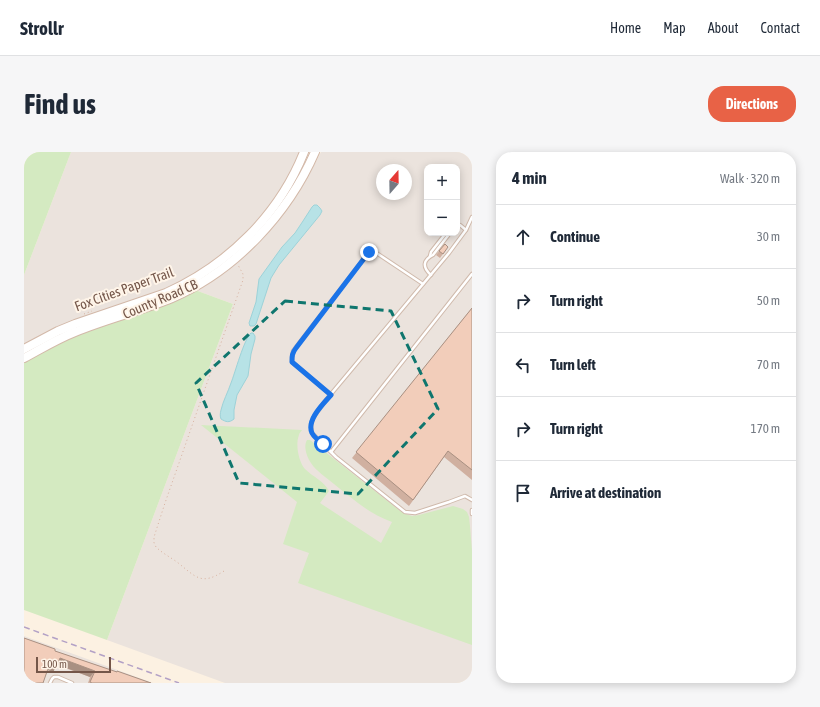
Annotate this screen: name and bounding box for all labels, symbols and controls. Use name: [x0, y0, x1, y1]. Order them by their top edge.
text: Strollr: [20, 17, 64, 39]
text: Home: [610, 20, 641, 36]
text: Map: [663, 20, 686, 36]
text: About: [708, 20, 739, 36]
text: Contact: [761, 20, 800, 36]
button: Directions: [708, 86, 796, 122]
text: Find us: [24, 88, 96, 120]
north arrow: [376, 164, 412, 200]
map controls: [424, 164, 460, 236]
button: +: [424, 164, 460, 200]
text: 4 min: [512, 168, 547, 188]
text: Walk · 320 m: [720, 171, 780, 186]
button: −: [424, 200, 460, 236]
icon: ahead: [512, 226, 534, 248]
text: Continue: [550, 228, 600, 245]
text: 30 m: [757, 229, 780, 244]
route end: [360, 243, 378, 261]
street label: Fox Cities Paper Trail: [72, 264, 176, 314]
street label: County Road CB: [120, 276, 200, 322]
icon: right: [512, 290, 534, 312]
text: Turn right: [550, 292, 603, 309]
text: 50 m: [757, 293, 780, 308]
icon: left: [512, 354, 534, 376]
text: Turn left: [550, 356, 596, 373]
text: 70 m: [757, 357, 780, 372]
icon: right: [512, 418, 534, 440]
text: Turn right: [550, 420, 603, 437]
text: 170 m: [751, 421, 780, 436]
route start: [314, 435, 332, 453]
icon: arrive: [512, 482, 534, 504]
text: Arrive at destination: [550, 484, 661, 501]
scale bar: [36, 655, 111, 674]
text: 100 m: [42, 658, 67, 670]

